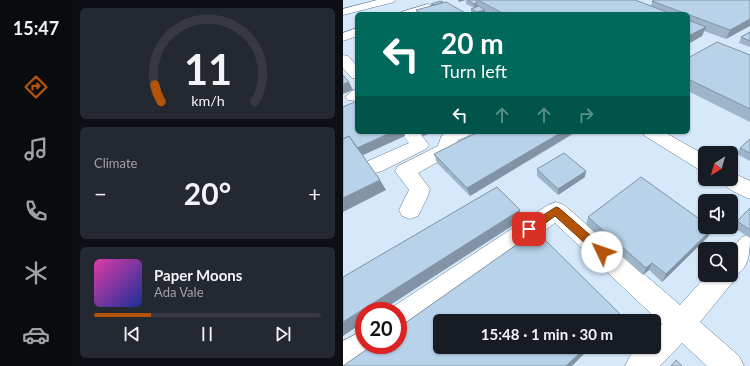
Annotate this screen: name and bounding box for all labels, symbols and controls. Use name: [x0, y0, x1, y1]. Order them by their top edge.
text: 15:47: [13, 17, 59, 39]
text: 20 m: [441, 26, 504, 60]
icon: left: [375, 28, 427, 80]
text: 11: [183, 43, 232, 93]
text: Turn left: [441, 60, 507, 82]
icon: directions: [22, 73, 50, 101]
text: km/h: [191, 91, 224, 108]
icon: left: [449, 104, 471, 126]
icon: ahead: [491, 104, 513, 126]
icon: ahead: [533, 104, 555, 126]
icon: right: [575, 104, 597, 126]
icon: music: [22, 135, 50, 163]
north arrow: [698, 146, 738, 186]
map controls: [698, 146, 738, 282]
text: Climate: [94, 155, 137, 171]
text: 20°: [184, 175, 231, 211]
text: −: [94, 180, 107, 207]
text: +: [308, 180, 321, 207]
button: sound: [698, 194, 738, 234]
icon: phone: [22, 197, 50, 225]
pin: [512, 212, 546, 246]
icon: arrive: [518, 218, 540, 240]
position arrow: [581, 231, 623, 273]
button: search: [698, 242, 738, 282]
icon: climate: [22, 259, 50, 287]
text: Paper Moons: [154, 266, 242, 284]
text: Ada Vale: [154, 284, 204, 300]
speed limit sign: 20: [355, 302, 407, 354]
icon: car: [22, 321, 50, 349]
icon: previous: [121, 323, 143, 345]
icon: pause: [196, 323, 218, 345]
icon: next: [272, 323, 294, 345]
text: 15:48 · 1 min · 30 m: [481, 325, 613, 343]

